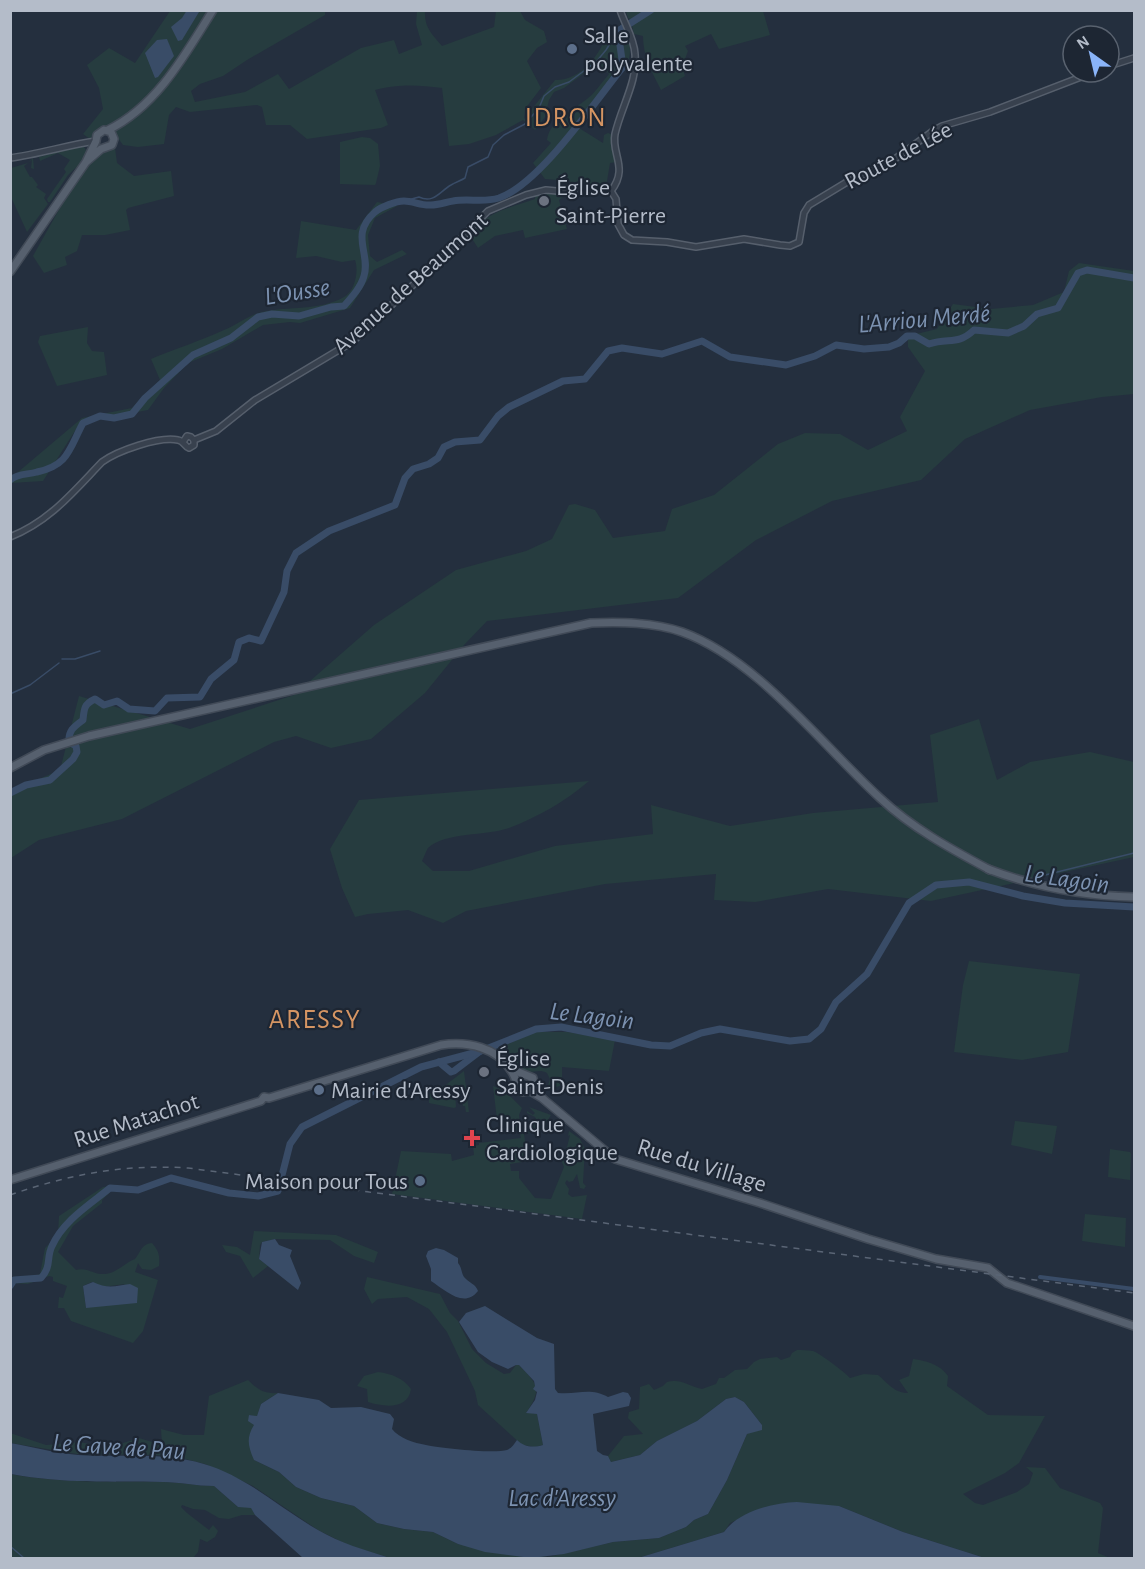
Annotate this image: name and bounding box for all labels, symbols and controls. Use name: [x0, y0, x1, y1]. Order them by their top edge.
place label: Salle polyvalente: [584, 24, 693, 76]
north arrow: [1061, 24, 1121, 84]
text: N: [1074, 33, 1092, 52]
marker: Salle polyvalente: [565, 42, 579, 56]
district label: IDRON: [525, 104, 607, 131]
street label: Route de Lée: [841, 118, 956, 194]
place label: Église Saint-Pierre: [556, 174, 666, 228]
marker: Église Saint-Pierre: [537, 194, 551, 208]
street label: Avenue de Beaumont: [329, 208, 493, 359]
water label: L'Ousse: [263, 274, 332, 310]
water label: L'Arriou Merdé: [857, 300, 991, 338]
water label: Le Lagoin: [1023, 860, 1111, 898]
water label: Le Lagoin: [548, 998, 636, 1034]
district label: ARESSY: [269, 1006, 361, 1033]
place label: Église Saint-Denis: [496, 1045, 604, 1099]
marker: Église Saint-Denis: [477, 1065, 491, 1079]
place label: Mairie d'Aressy: [331, 1079, 471, 1103]
marker: Mairie d'Aressy: [312, 1083, 326, 1097]
street label: Rue Matachot: [71, 1089, 202, 1152]
place label: Clinique Cardiologique: [486, 1113, 618, 1165]
marker: Clinique Cardiologique: [463, 1129, 481, 1147]
street label: Rue du Village: [634, 1135, 769, 1197]
place label: Maison pour Tous: [245, 1170, 408, 1194]
marker: Maison pour Tous: [413, 1174, 427, 1188]
water label: Le Gave de Pau: [51, 1429, 186, 1465]
water label: Lac d'Aressy: [508, 1485, 616, 1511]

